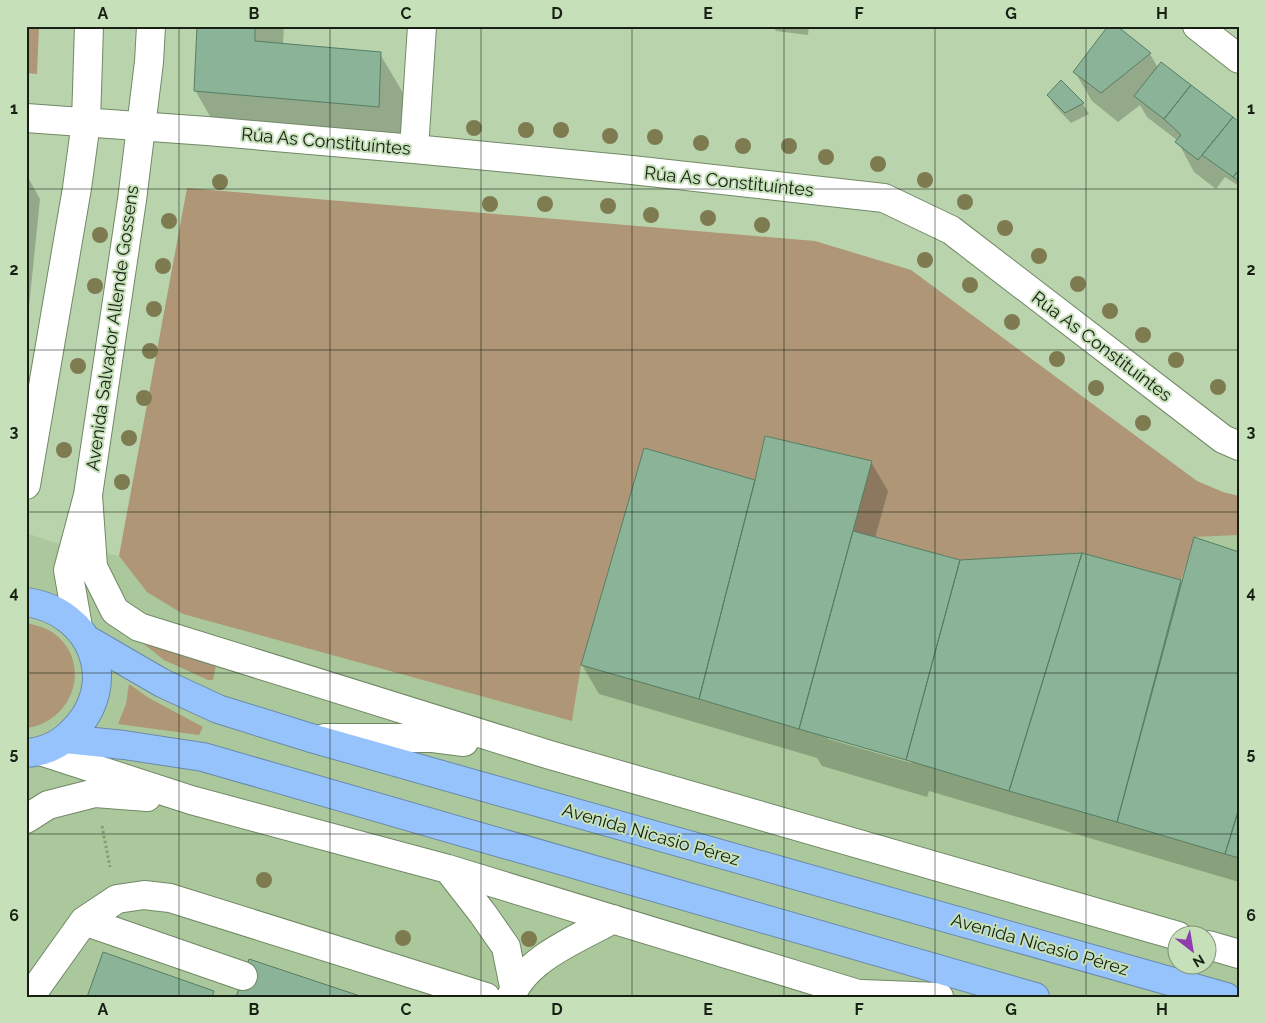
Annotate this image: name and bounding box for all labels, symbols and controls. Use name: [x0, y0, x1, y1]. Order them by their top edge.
text: A: [98, 4, 109, 23]
text: B: [249, 4, 260, 23]
text: C: [401, 4, 412, 23]
text: D: [551, 4, 563, 23]
text: E: [703, 4, 713, 23]
text: F: [854, 4, 864, 23]
text: G: [1005, 4, 1017, 23]
text: H: [1156, 4, 1168, 23]
text: 1: [10, 99, 18, 118]
text: 1: [1247, 99, 1255, 118]
street label: Rúa As Constituíntes: [240, 123, 412, 159]
street label: Rúa As Constituíntes: [643, 162, 815, 200]
street label: Avenida Salvador Allende Gossens: [82, 184, 142, 472]
text: 2: [9, 260, 19, 279]
text: 2: [1246, 260, 1256, 279]
street label: Rúa As Constituíntes: [1028, 287, 1176, 406]
text: 3: [10, 422, 19, 441]
text: 3: [1247, 422, 1256, 441]
text: 4: [9, 583, 19, 602]
text: 4: [1246, 583, 1256, 602]
text: 5: [10, 744, 19, 763]
text: 5: [1247, 744, 1256, 763]
street label: Avenida Nicasio Pérez: [560, 799, 742, 869]
text: 6: [9, 906, 19, 925]
text: 6: [1246, 906, 1256, 925]
street label: Avenida Nicasio Pérez: [949, 909, 1131, 979]
north arrow: [1168, 926, 1218, 976]
text: N: [1190, 952, 1207, 971]
text: A: [98, 1000, 109, 1019]
text: B: [249, 1000, 260, 1019]
text: C: [401, 1000, 412, 1019]
text: D: [551, 1000, 563, 1019]
text: E: [703, 1000, 713, 1019]
text: F: [854, 1000, 864, 1019]
text: G: [1005, 1000, 1017, 1019]
text: H: [1156, 1000, 1168, 1019]

